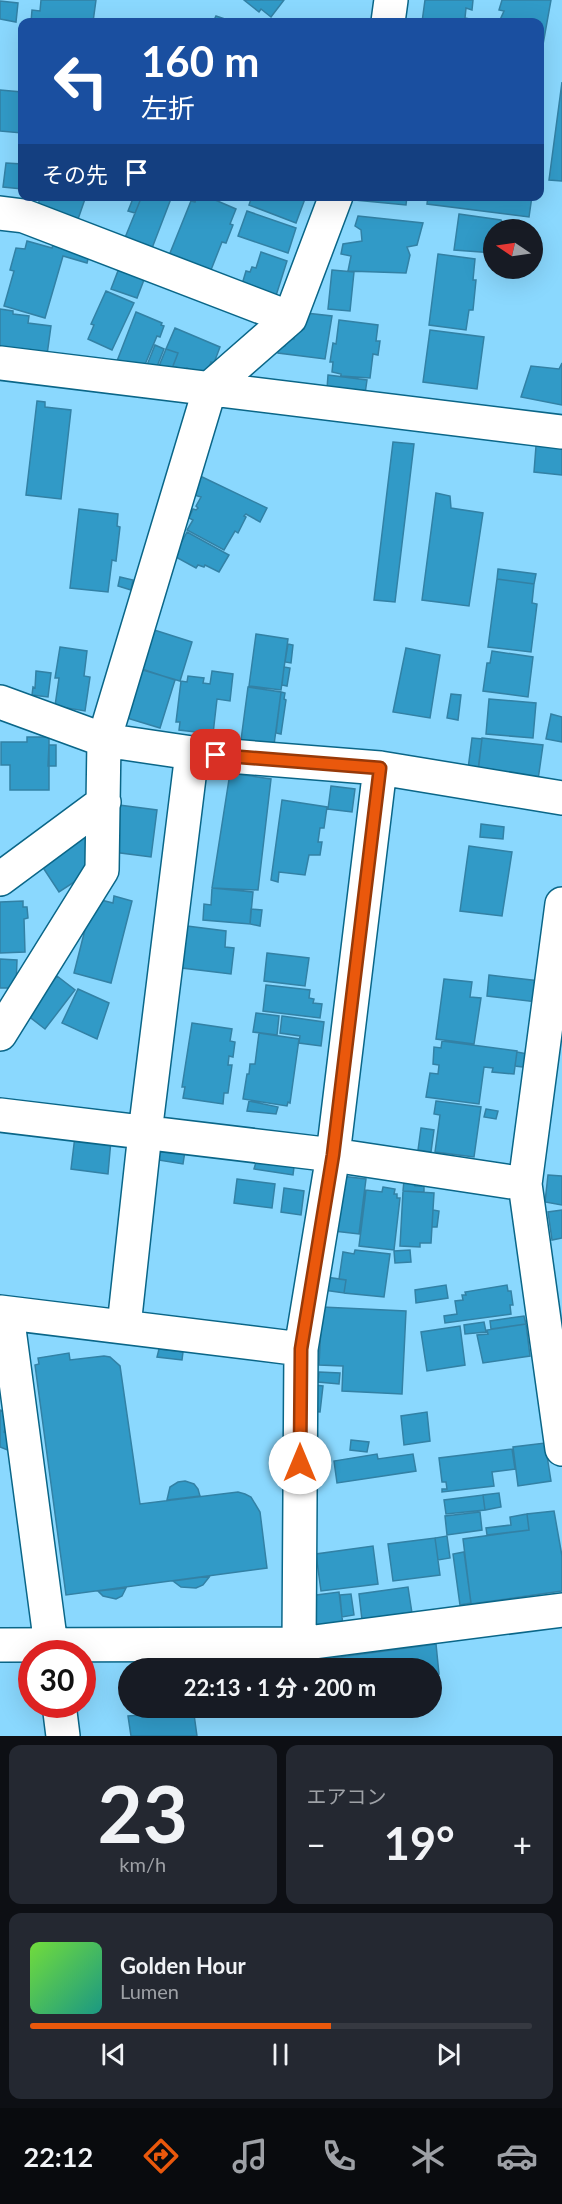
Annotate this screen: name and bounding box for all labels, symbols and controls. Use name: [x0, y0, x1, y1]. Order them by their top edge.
text: 160 m: [141, 36, 259, 86]
icon: left: [42, 42, 120, 120]
text: 左折: [141, 91, 195, 124]
icon: arrive: [120, 156, 153, 189]
text: その先: [42, 161, 108, 188]
north arrow: [483, 219, 543, 279]
map controls: [483, 219, 543, 279]
pin: [190, 729, 241, 780]
icon: arrive: [199, 738, 232, 771]
position arrow: [268, 1431, 332, 1495]
speed limit sign: 30: [18, 1640, 96, 1718]
text: 22:13 · 1 分 · 200 m: [184, 1674, 376, 1701]
text: 23: [98, 1766, 188, 1860]
text: エアコン: [307, 1784, 387, 1808]
text: 19°: [384, 1816, 455, 1870]
text: −: [307, 1824, 326, 1864]
text: +: [513, 1824, 532, 1864]
text: km/h: [119, 1852, 166, 1876]
text: Golden Hour: [120, 1952, 246, 1979]
text: Lumen: [120, 1979, 179, 2003]
icon: previous: [97, 2038, 130, 2071]
icon: pause: [264, 2038, 297, 2071]
icon: next: [432, 2038, 465, 2071]
icon: directions: [140, 2135, 182, 2177]
icon: music: [229, 2135, 271, 2177]
icon: phone: [318, 2135, 360, 2177]
icon: climate: [407, 2135, 449, 2177]
icon: car: [496, 2135, 538, 2177]
text: 22:12: [24, 2140, 93, 2173]

